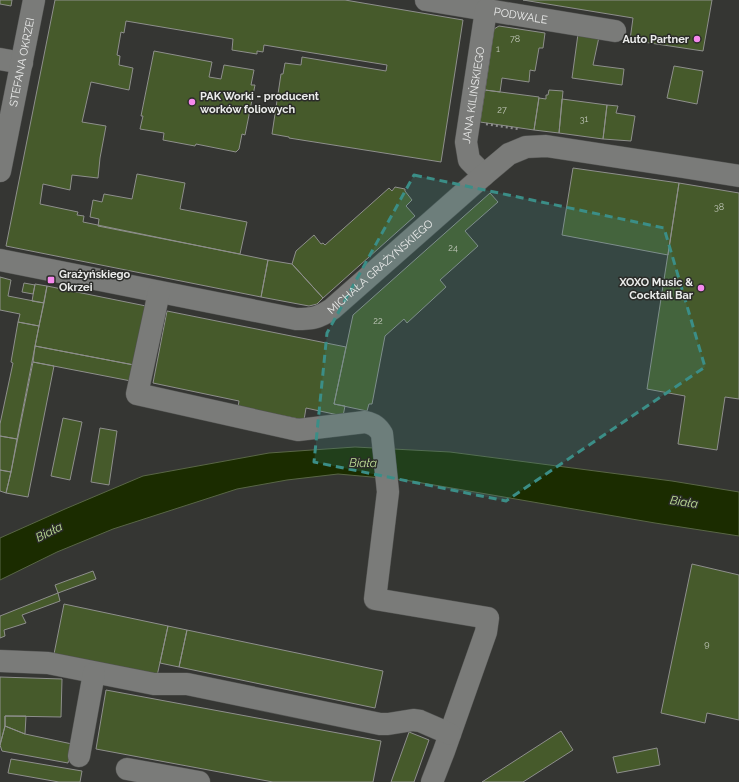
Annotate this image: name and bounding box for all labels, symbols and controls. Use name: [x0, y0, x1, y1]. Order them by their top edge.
street label: PODWALE: [493, 5, 549, 26]
street label: STEFANA OKRZEI: [6, 16, 37, 108]
place label: Auto Partner: [622, 33, 690, 46]
house number: 78: [510, 34, 520, 44]
marker: Auto Partner: [692, 34, 702, 44]
house number: 1: [496, 44, 500, 54]
street label: JANA KILIŃSKIEGO: [459, 46, 487, 144]
place label: PAK Worki - producent worków foliowych: [200, 90, 320, 116]
marker: PAK Worki - producent worków foliowych: [187, 97, 197, 107]
house number: 27: [497, 105, 507, 115]
house number: 31: [580, 114, 588, 124]
house number: 38: [714, 202, 724, 212]
street label: MICHAŁA GRAŻYŃSKIEGO: [325, 217, 435, 317]
house number: 24: [448, 243, 458, 253]
place label: Grażyńskiego Okrzei: [59, 268, 131, 294]
marker: Grażyńskiego Okrzei: [46, 275, 56, 285]
place label: XOXO Music & Cocktail Bar: [618, 276, 694, 302]
marker: XOXO Music & Cocktail Bar: [696, 283, 706, 293]
house number: 22: [373, 316, 383, 326]
water label: Biała: [349, 456, 377, 470]
water label: Biała: [669, 493, 699, 511]
water label: Biała: [33, 519, 65, 545]
house number: 9: [704, 639, 710, 649]

